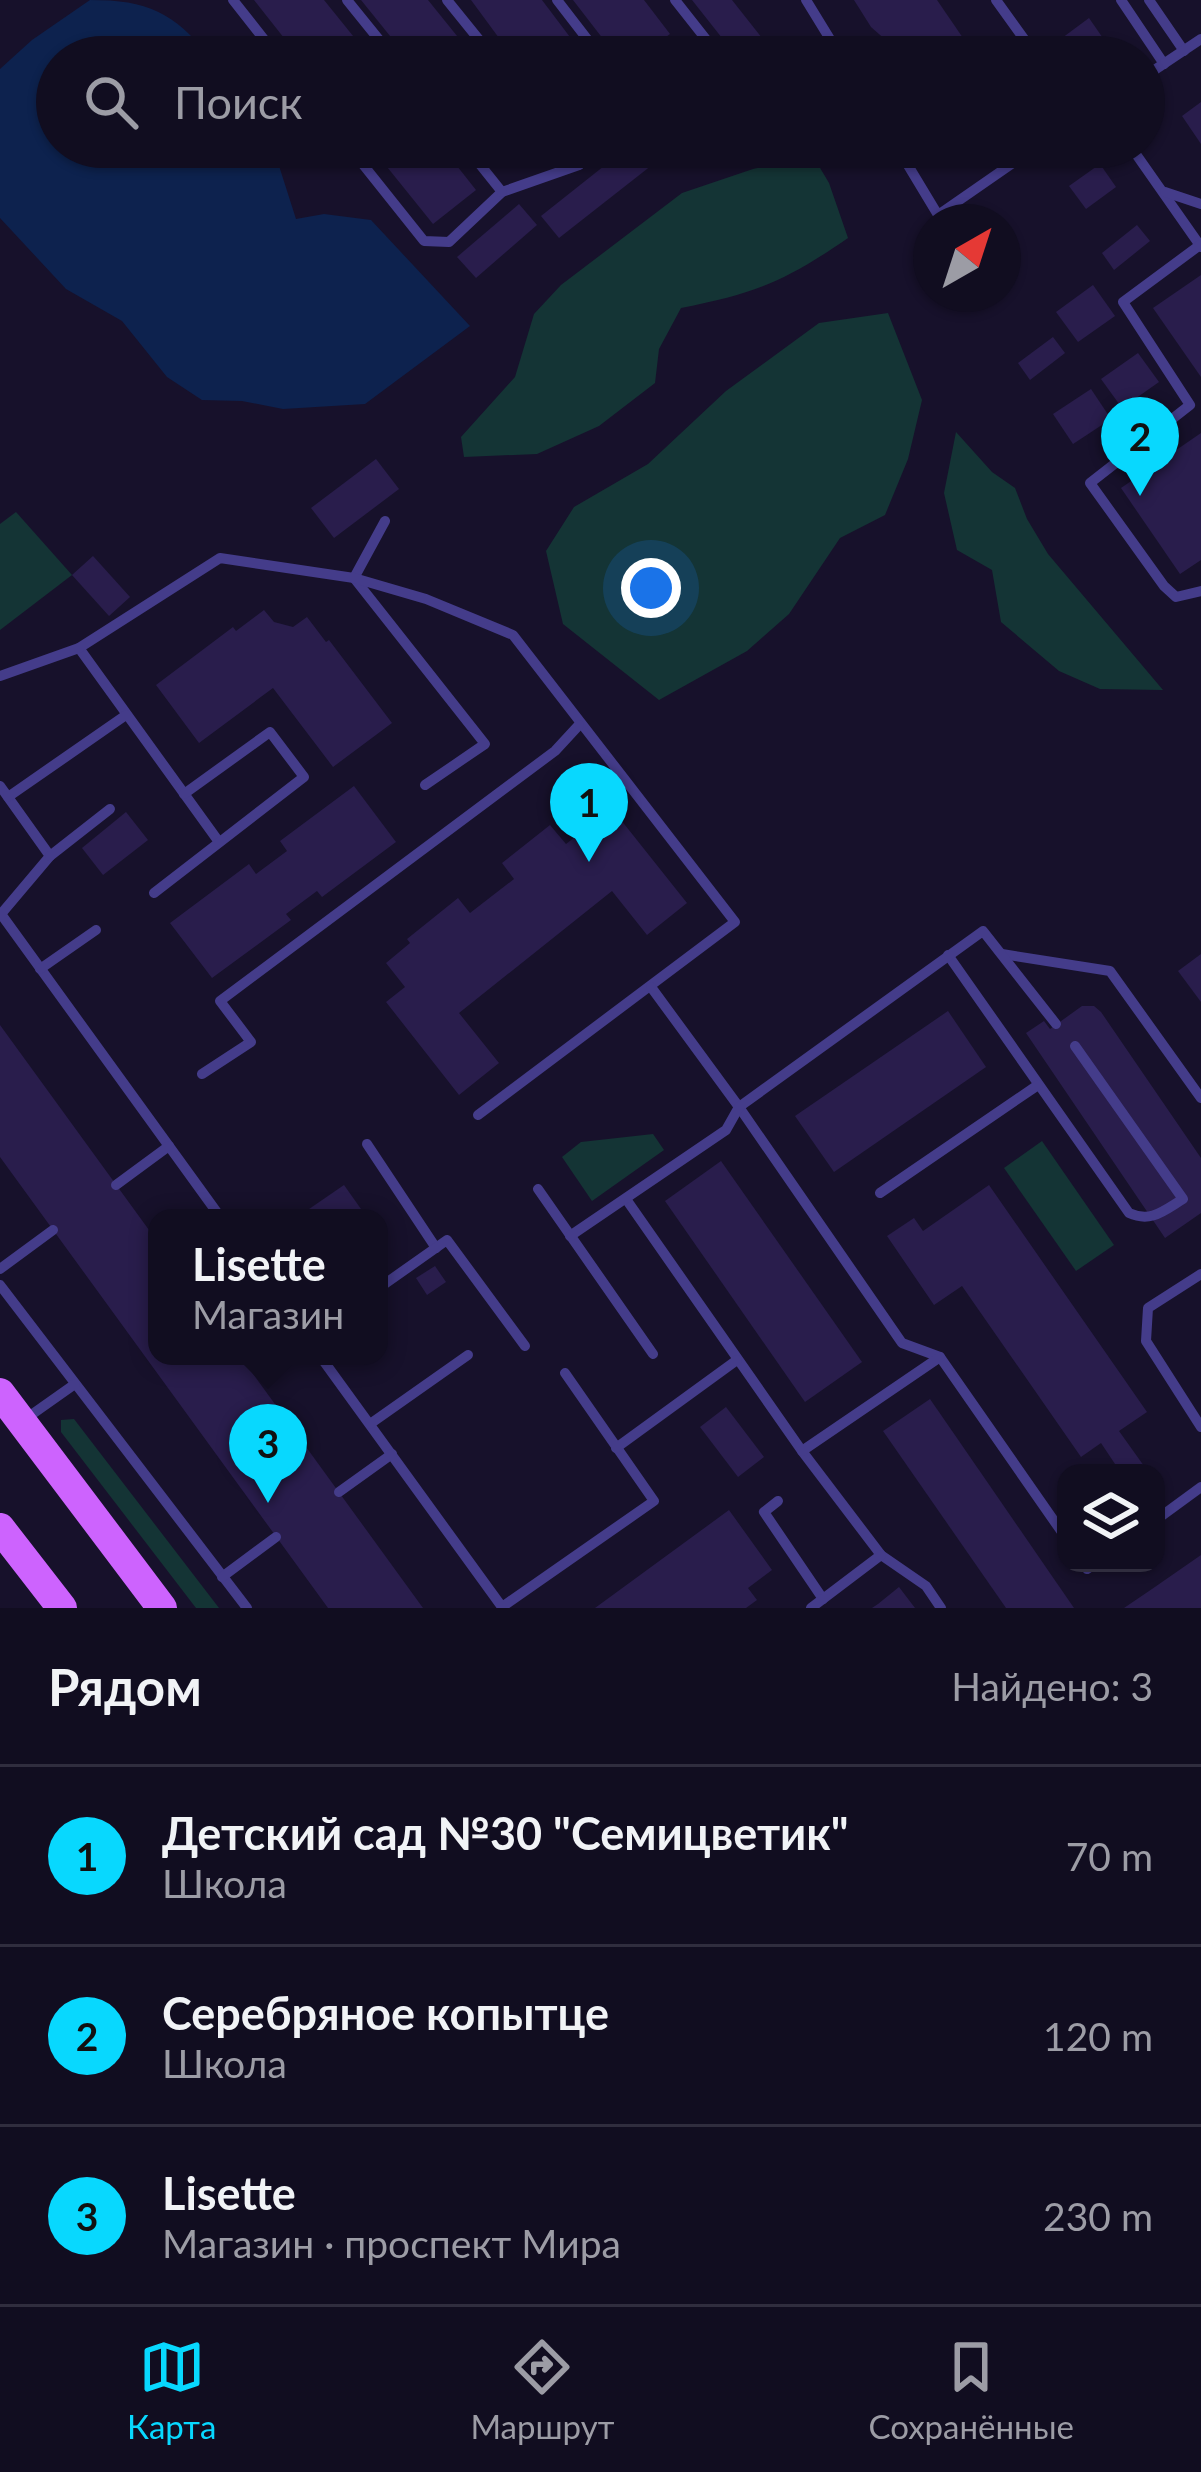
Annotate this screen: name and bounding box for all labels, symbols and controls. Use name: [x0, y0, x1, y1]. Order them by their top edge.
search box: [36, 36, 1165, 168]
icon: search: [78, 69, 144, 135]
text: Поиск: [174, 75, 303, 129]
north arrow: [913, 204, 1021, 312]
pin: 2: [1101, 397, 1179, 496]
your location: [621, 558, 681, 618]
pin: 1: [550, 763, 628, 862]
popup: [148, 1209, 388, 1365]
text: Lisette: [192, 1237, 326, 1291]
text: Магазин: [192, 1291, 344, 1337]
pin: 3: [229, 1404, 307, 1503]
map controls: [1057, 1464, 1165, 1572]
button: layers: [1057, 1464, 1165, 1572]
text: Рядом: [48, 1656, 202, 1717]
text: Найдено: 3: [951, 1663, 1153, 1709]
text: Детский сад №30 "Семицветик": [162, 1806, 849, 1860]
text: 1: [76, 1833, 98, 1879]
text: 70 m: [1066, 1833, 1153, 1879]
text: Школа: [162, 1860, 287, 1906]
text: Серебряное копытце: [162, 1986, 609, 2040]
text: 2: [76, 2013, 98, 2059]
text: 120 m: [1043, 2013, 1153, 2059]
text: Школа: [162, 2040, 287, 2086]
text: Lisette: [162, 2166, 296, 2220]
text: 3: [76, 2193, 98, 2239]
text: 230 m: [1043, 2193, 1153, 2239]
text: Магазин · проспект Мира: [162, 2220, 621, 2266]
tab: Карта: [127, 2334, 216, 2446]
tab: Маршрут: [470, 2334, 614, 2446]
tab: Сохранённые: [868, 2334, 1074, 2446]

